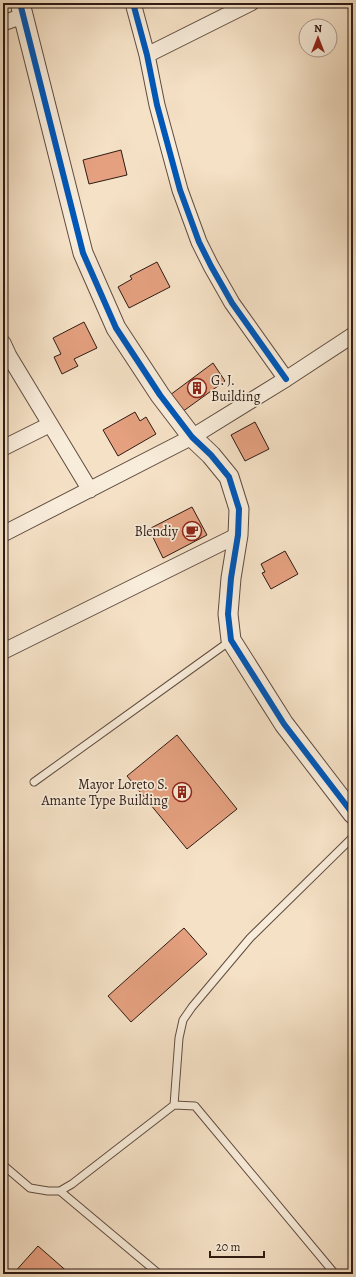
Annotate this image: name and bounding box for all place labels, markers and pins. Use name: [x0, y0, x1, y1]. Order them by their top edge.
place label: G. J. Building: [211, 371, 260, 406]
building icon: G. J. Building: [186, 377, 208, 399]
cafe icon: Blendiy: [181, 520, 203, 542]
place label: Blendiy: [135, 522, 179, 541]
place label: Mayor Loreto S. Amante Type Building: [41, 775, 168, 810]
building icon: Mayor Loreto S. Amante Type Building: [171, 781, 193, 803]

